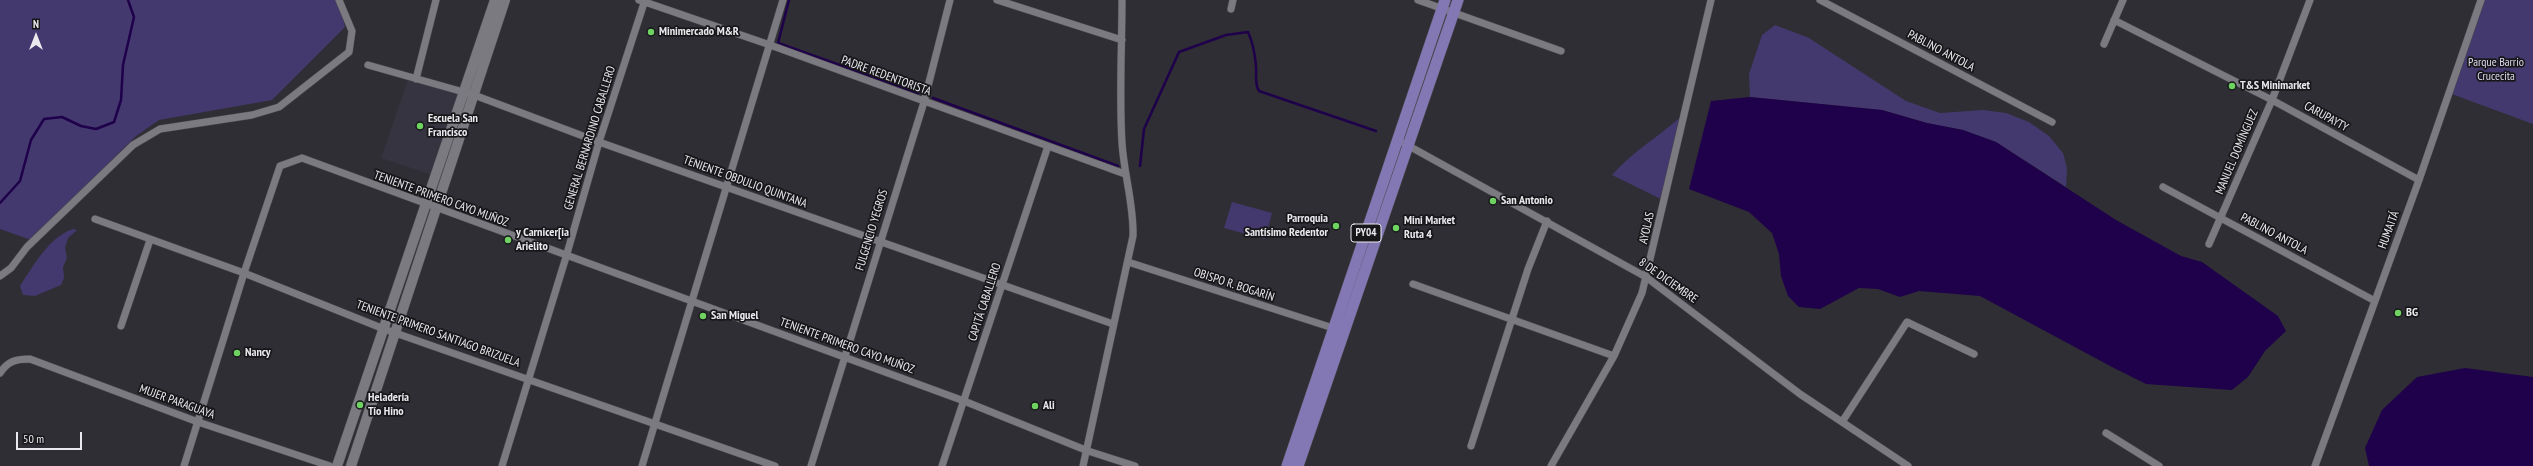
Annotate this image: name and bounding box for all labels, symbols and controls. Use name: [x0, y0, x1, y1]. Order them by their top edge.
north arrow: [16, 16, 56, 56]
text: N: [33, 17, 39, 31]
place label: Minimercado M&R: [659, 25, 739, 39]
marker: Minimercado M&R: [646, 27, 656, 37]
street label: PABLINO ANTOLA: [1905, 27, 1977, 75]
street label: PADRE REDENTORISTA: [839, 53, 933, 99]
park label: Parque Barrio Crucecita: [2468, 56, 2524, 84]
street label: GENERAL BERNARDINO CABALLERO: [561, 64, 619, 212]
place label: T&S Minimarket: [2240, 79, 2310, 93]
marker: T&S Minimarket: [2227, 81, 2237, 91]
street label: CARUPAYTY: [2301, 99, 2351, 135]
street label: MANUEL DOMÍNGUEZ: [2213, 107, 2261, 197]
place label: Escuela San Francisco: [428, 112, 478, 140]
marker: Escuela San Francisco: [415, 121, 425, 131]
street label: TENIENTE OBDULIO QUINTANA: [681, 153, 809, 211]
street label: TENIENTE PRIMERO CAYO MUÑOZ: [372, 168, 510, 230]
street label: FULGENCIO YEGROS: [853, 188, 891, 272]
place label: San Antonio: [1501, 194, 1553, 208]
marker: San Antonio: [1488, 196, 1498, 206]
street label: HUMAITÁ: [2376, 209, 2402, 251]
street label: PABLINO ANTOLA: [2238, 210, 2310, 258]
street label: AYOLAS: [1636, 211, 1658, 245]
place label: Parroquia Santísimo Redentor: [1245, 212, 1328, 240]
place label: Mini Market Ruta 4: [1404, 214, 1455, 242]
marker: Parroquia Santísimo Redentor: [1331, 221, 1341, 231]
marker: Mini Market Ruta 4: [1391, 223, 1401, 233]
road number: PY04: [1351, 224, 1381, 242]
place label: y Carnicer[ia Arielito: [516, 226, 569, 254]
marker: y Carnicer[ia Arielito: [503, 235, 513, 245]
street label: 8 DE DICIEMBRE: [1636, 255, 1700, 307]
street label: CAPITÁ CABALLERO: [966, 261, 1004, 343]
street label: OBISPO R. BOGARÍN: [1192, 265, 1276, 305]
street label: TENIENTE PRIMERO SANTIAGO BRIZUELA: [354, 298, 522, 370]
place label: BG: [2406, 306, 2418, 320]
marker: BG: [2393, 308, 2403, 318]
place label: San Miguel: [711, 309, 758, 323]
marker: San Miguel: [698, 311, 708, 321]
street label: TENIENTE PRIMERO CAYO MUÑOZ: [778, 315, 916, 377]
place label: Nancy: [245, 346, 271, 360]
marker: Nancy: [232, 348, 242, 358]
street label: MUJER PARAGUAYA: [137, 382, 217, 422]
place label: Heladería Tío Hino: [368, 391, 409, 419]
place label: Ali: [1043, 399, 1055, 413]
marker: Heladería Tío Hino: [355, 400, 365, 410]
marker: Ali: [1030, 401, 1040, 411]
scale bar: [18, 424, 84, 450]
text: 50 m: [23, 431, 44, 446]

